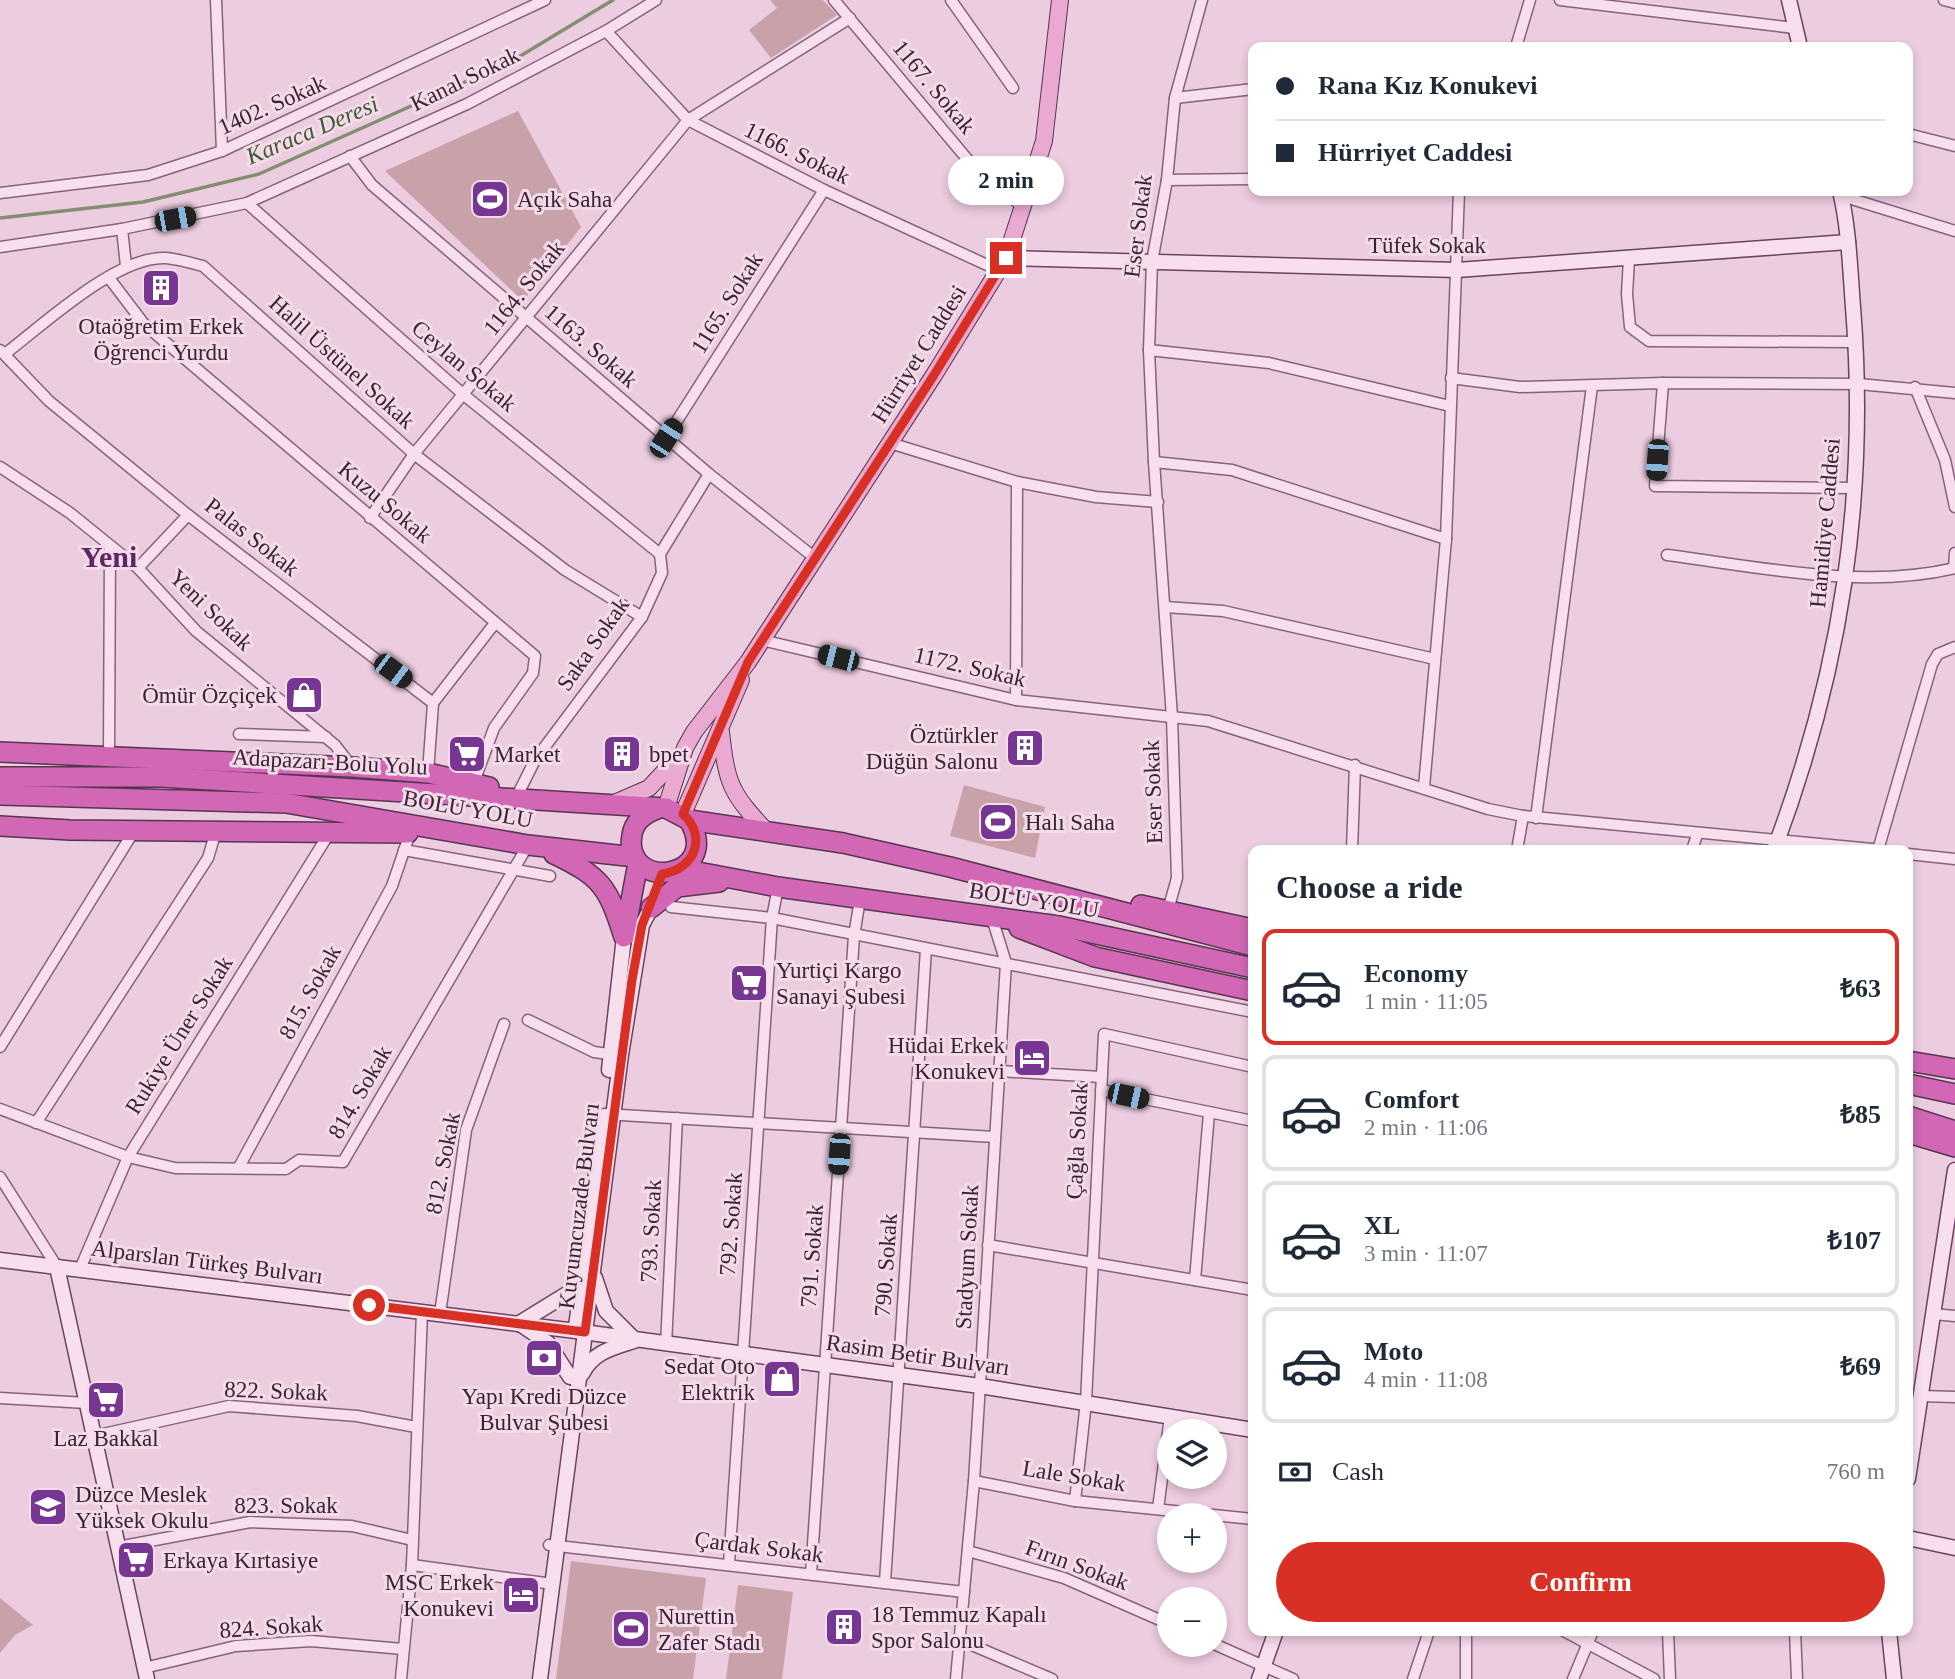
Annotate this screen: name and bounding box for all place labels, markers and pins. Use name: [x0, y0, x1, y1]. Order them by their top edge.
sports icon: Açık Saha: [469, 178, 511, 220]
place label: Açık Saha: [517, 187, 612, 212]
building icon: Otaöğretim Erkek Öğrenci Yurdu: [140, 267, 182, 309]
place label: Otaöğretim Erkek Öğrenci Yurdu: [78, 314, 244, 365]
shop icon: Ömür Özçiçek: [283, 674, 325, 716]
place label: Ömür Özçiçek: [142, 683, 277, 708]
place label: Öztürkler Düğün Salonu: [866, 723, 999, 774]
building icon: Öztürkler Düğün Salonu: [1004, 727, 1046, 769]
supermarket icon: Market: [446, 733, 488, 775]
building icon: bpet: [601, 733, 643, 775]
place label: Market: [494, 742, 561, 767]
place label: bpet: [649, 742, 689, 767]
sports icon: Halı Saha: [977, 801, 1019, 843]
place label: Halı Saha: [1025, 810, 1115, 835]
place label: Yurtiçi Kargo Sanayi Şubesi: [776, 958, 906, 1009]
supermarket icon: Yurtiçi Kargo Sanayi Şubesi: [728, 962, 770, 1004]
place label: Hüdai Erkek Konukevi: [888, 1033, 1005, 1084]
hotel icon: Hüdai Erkek Konukevi: [1011, 1037, 1053, 1079]
bank icon: Yapı Kredi Düzce Bulvar Şubesi: [523, 1337, 565, 1379]
place label: Sedat Oto Elektrik: [664, 1354, 755, 1405]
shop icon: Sedat Oto Elektrik: [761, 1358, 803, 1400]
supermarket icon: Laz Bakkal: [85, 1379, 127, 1421]
place label: Yapı Kredi Düzce Bulvar Şubesi: [461, 1384, 627, 1435]
place label: Laz Bakkal: [53, 1426, 159, 1451]
place label: Düzce Meslek Yüksek Okulu: [75, 1482, 209, 1533]
school or university icon: Düzce Meslek Yüksek Okulu: [27, 1486, 69, 1528]
supermarket icon: Erkaya Kırtasiye: [115, 1539, 157, 1581]
place label: Erkaya Kırtasiye: [163, 1548, 318, 1573]
place label: MSC Erkek Konukevi: [385, 1570, 495, 1621]
hotel icon: MSC Erkek Konukevi: [500, 1574, 542, 1616]
place label: 18 Temmuz Kapalı Spor Salonu: [871, 1602, 1047, 1653]
place label: Nurettin Zafer Stadı: [658, 1604, 761, 1655]
building icon: 18 Temmuz Kapalı Spor Salonu: [823, 1606, 865, 1648]
sports icon: Nurettin Zafer Stadı: [610, 1608, 652, 1650]

